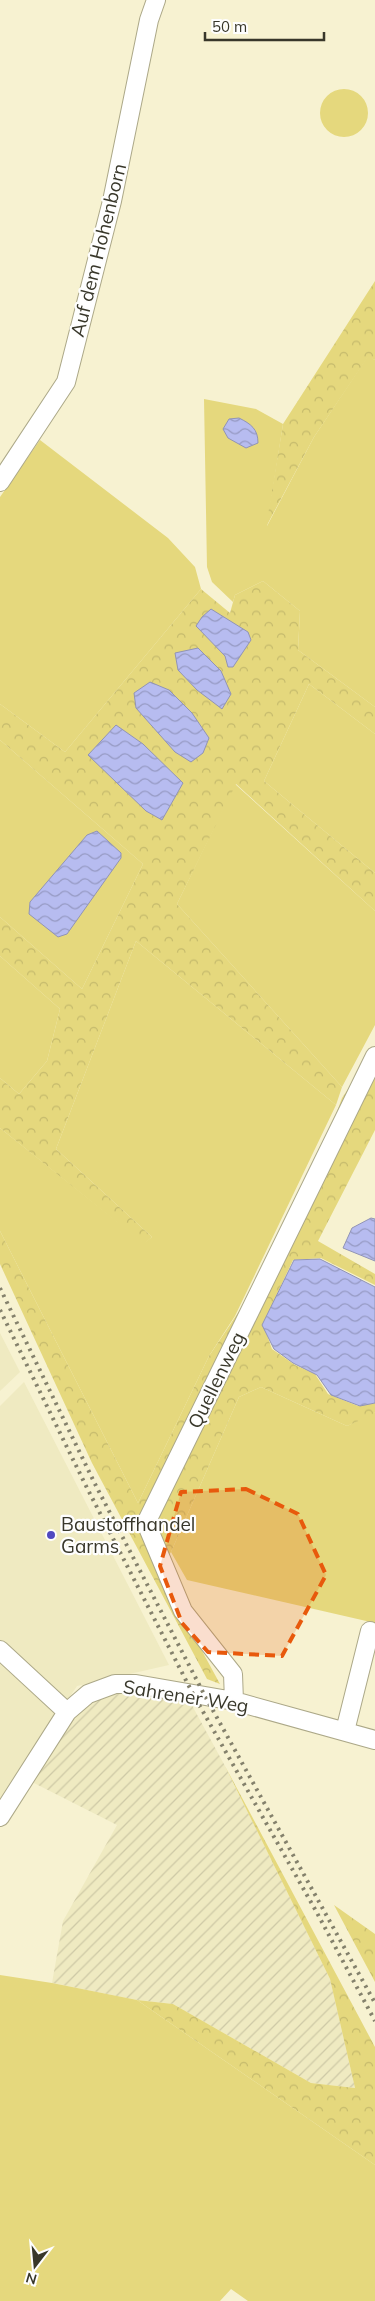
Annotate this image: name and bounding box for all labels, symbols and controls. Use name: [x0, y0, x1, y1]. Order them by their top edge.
scale bar: [205, 10, 324, 42]
text: 50 m: [212, 17, 247, 36]
street label: Auf dem Hohenborn: [65, 161, 131, 339]
street label: Quellenweg: [182, 1328, 250, 1432]
place label: Baustoffhandel Garms: [61, 1512, 195, 1558]
marker: Baustoffhandel Garms: [45, 1529, 57, 1541]
street label: Sahrener Weg: [122, 1674, 250, 1718]
north arrow: [10, 2241, 60, 2291]
text: N: [24, 2268, 39, 2289]

